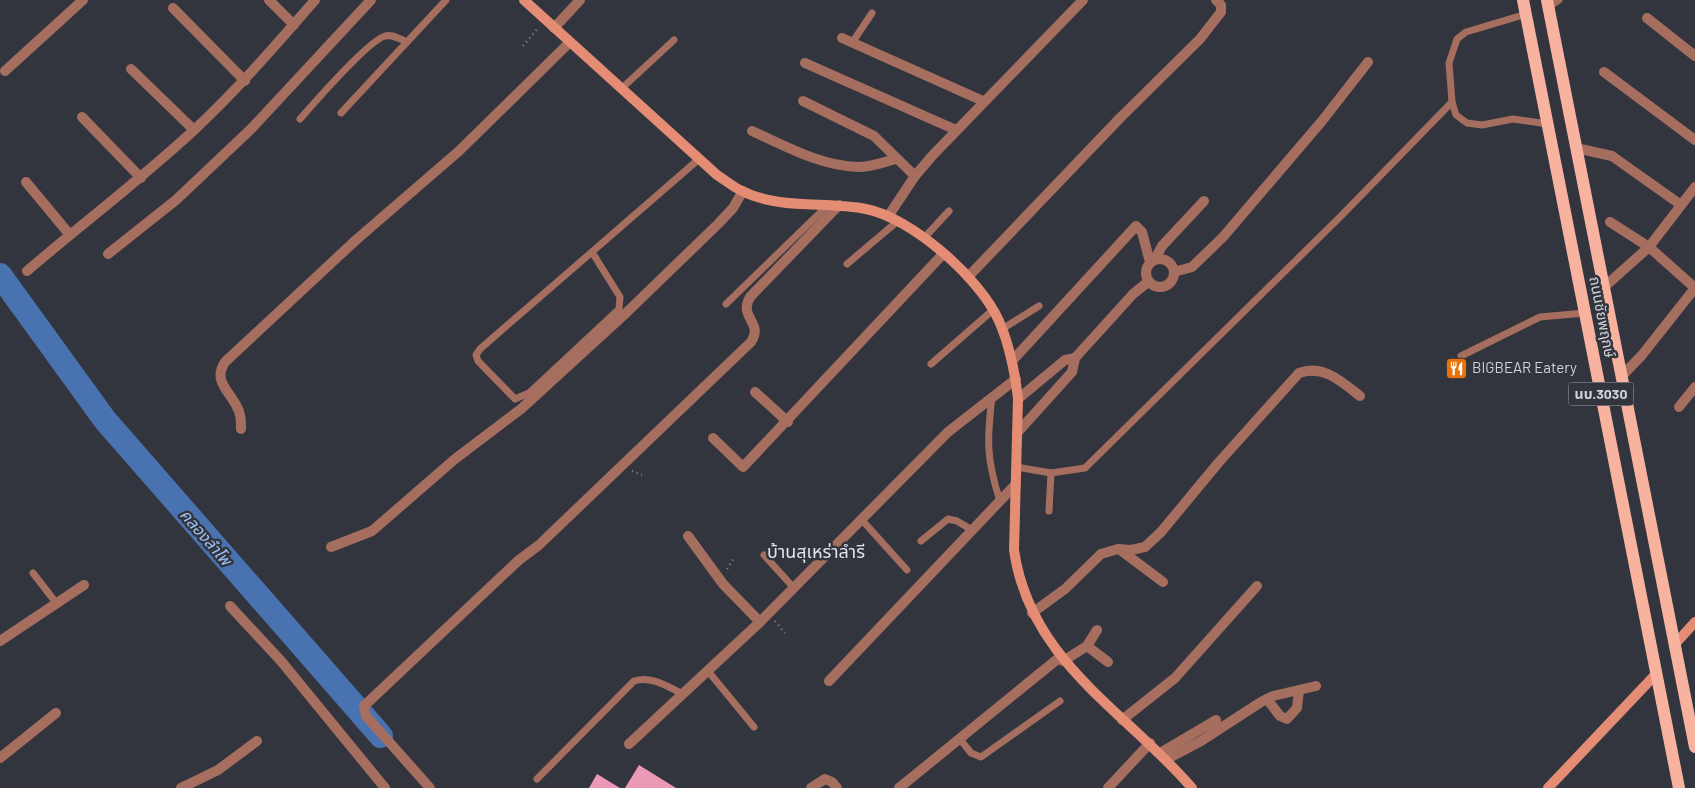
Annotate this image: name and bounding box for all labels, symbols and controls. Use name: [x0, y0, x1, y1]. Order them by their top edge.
street label: ถนนชัยพฤกษ์: [1586, 275, 1620, 359]
restaurant icon: BIGBEAR Eatery: [1444, 356, 1468, 380]
place label: BIGBEAR Eatery: [1472, 358, 1577, 376]
road number: นบ.3030: [1568, 382, 1634, 406]
water label: คลองลำโพ: [177, 505, 237, 570]
district label: บ้านสุเหร่าลำรี: [767, 540, 865, 563]

